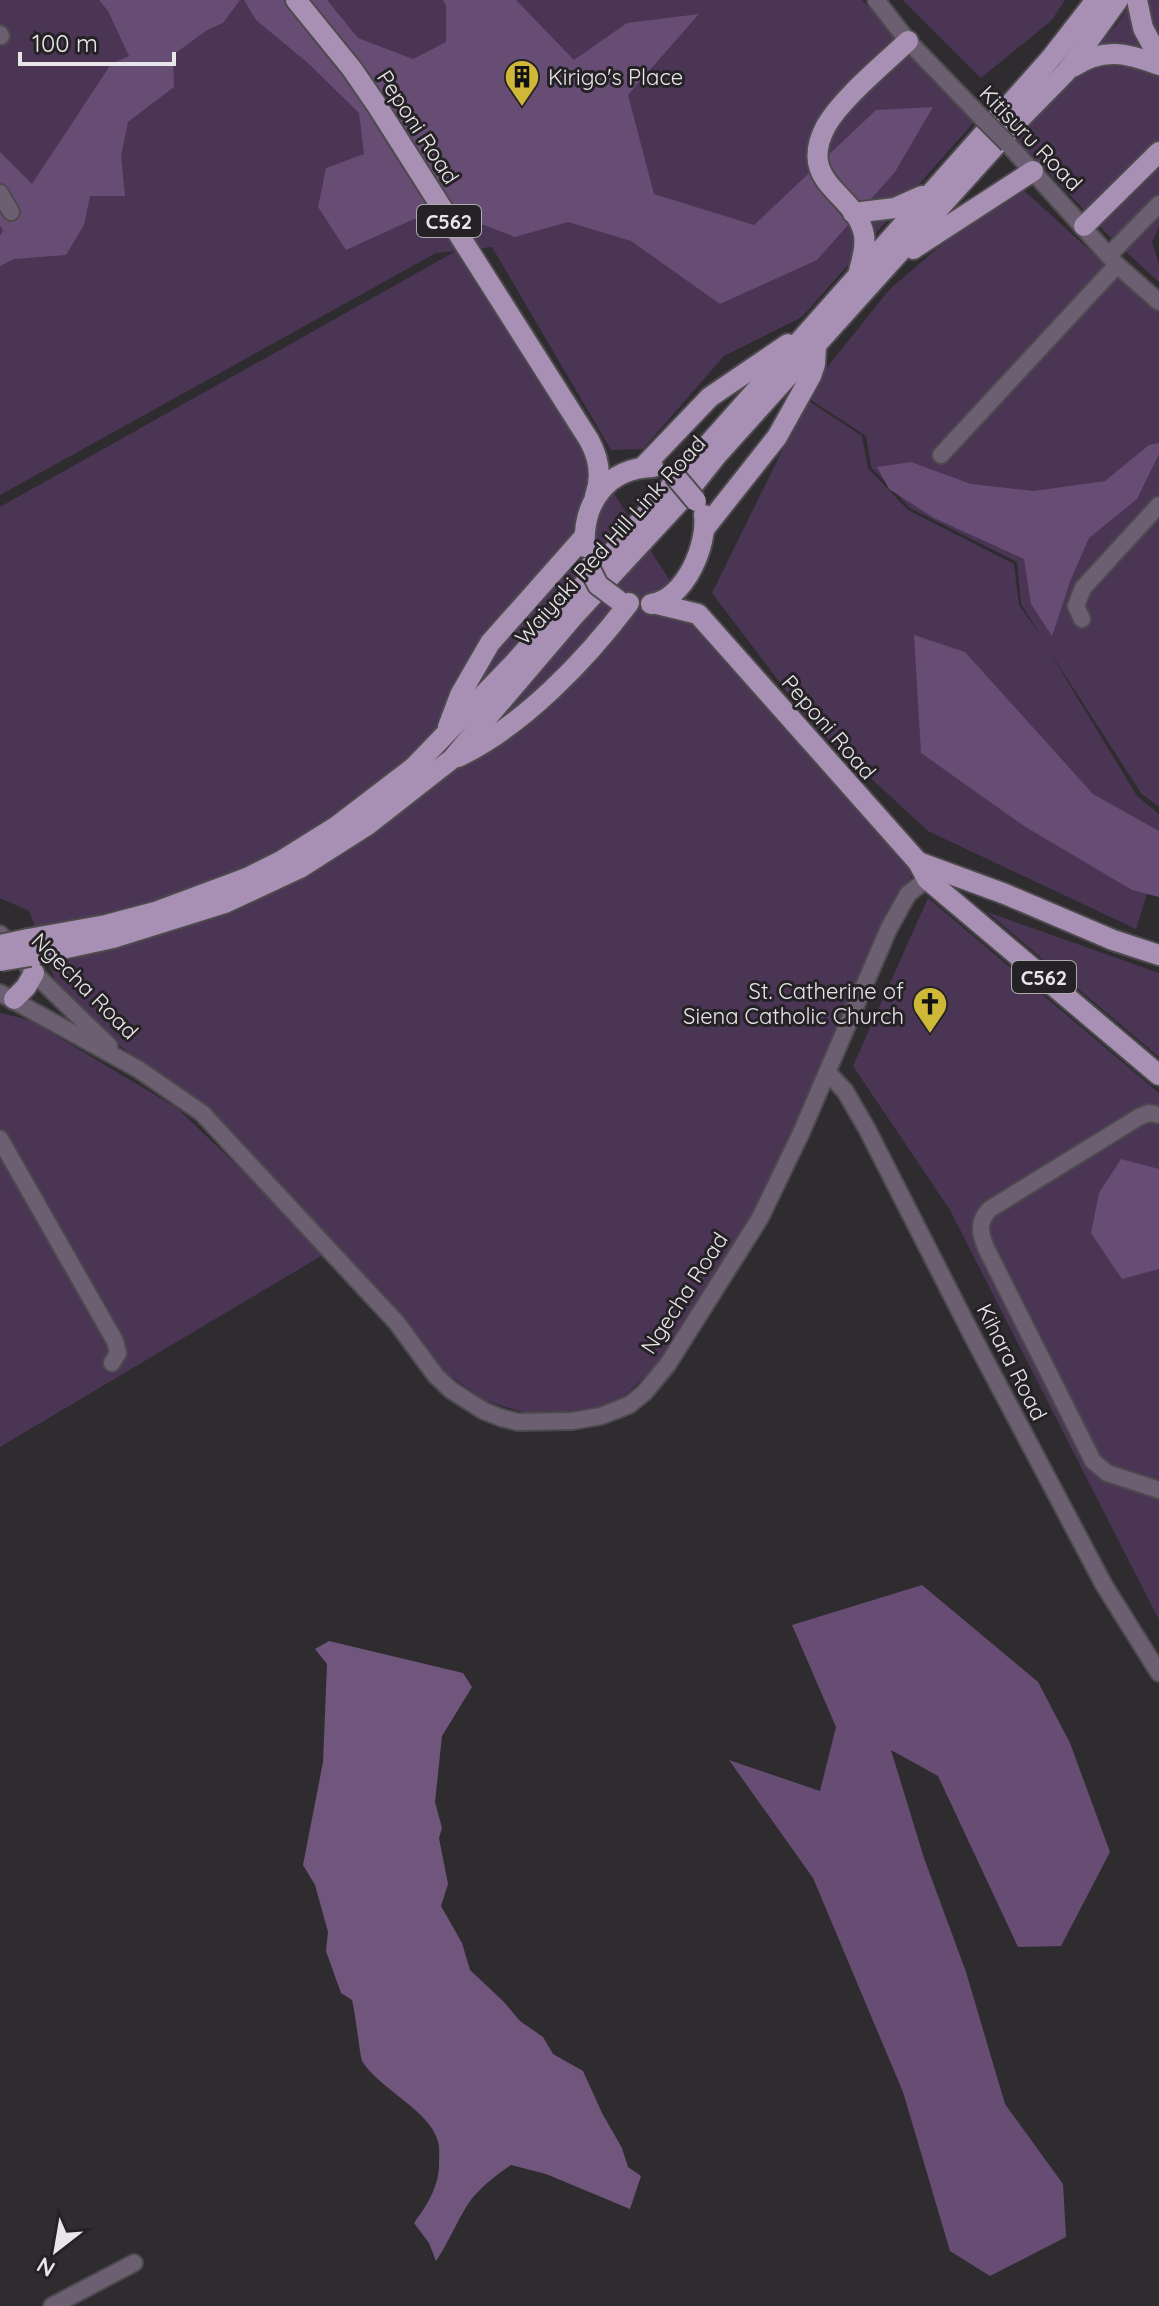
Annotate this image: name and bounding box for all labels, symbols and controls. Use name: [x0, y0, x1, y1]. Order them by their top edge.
scale bar: [20, 16, 174, 66]
text: 100 m: [32, 28, 98, 58]
building icon: Kirigo's Place: [503, 58, 541, 108]
place label: Kirigo's Place: [548, 63, 683, 91]
street label: Peponi Road: [371, 65, 465, 189]
street label: Kitisuru Road: [974, 79, 1088, 197]
road number: C562: [417, 205, 481, 237]
street label: Waiyaki Red Hill Link Road: [509, 430, 711, 650]
street label: Peponi Road: [776, 669, 882, 785]
street label: Ngecha Road: [26, 927, 144, 1045]
road number: C562: [1012, 961, 1076, 993]
place label: St. Catherine of Siena Catholic Church: [683, 977, 904, 1030]
church icon: St. Catherine of Siena Catholic Church: [911, 985, 949, 1035]
street label: Ngecha Road: [634, 1227, 734, 1359]
street label: Kihara Road: [971, 1299, 1053, 1425]
north arrow: [16, 2210, 96, 2290]
text: N: [32, 2251, 60, 2283]

